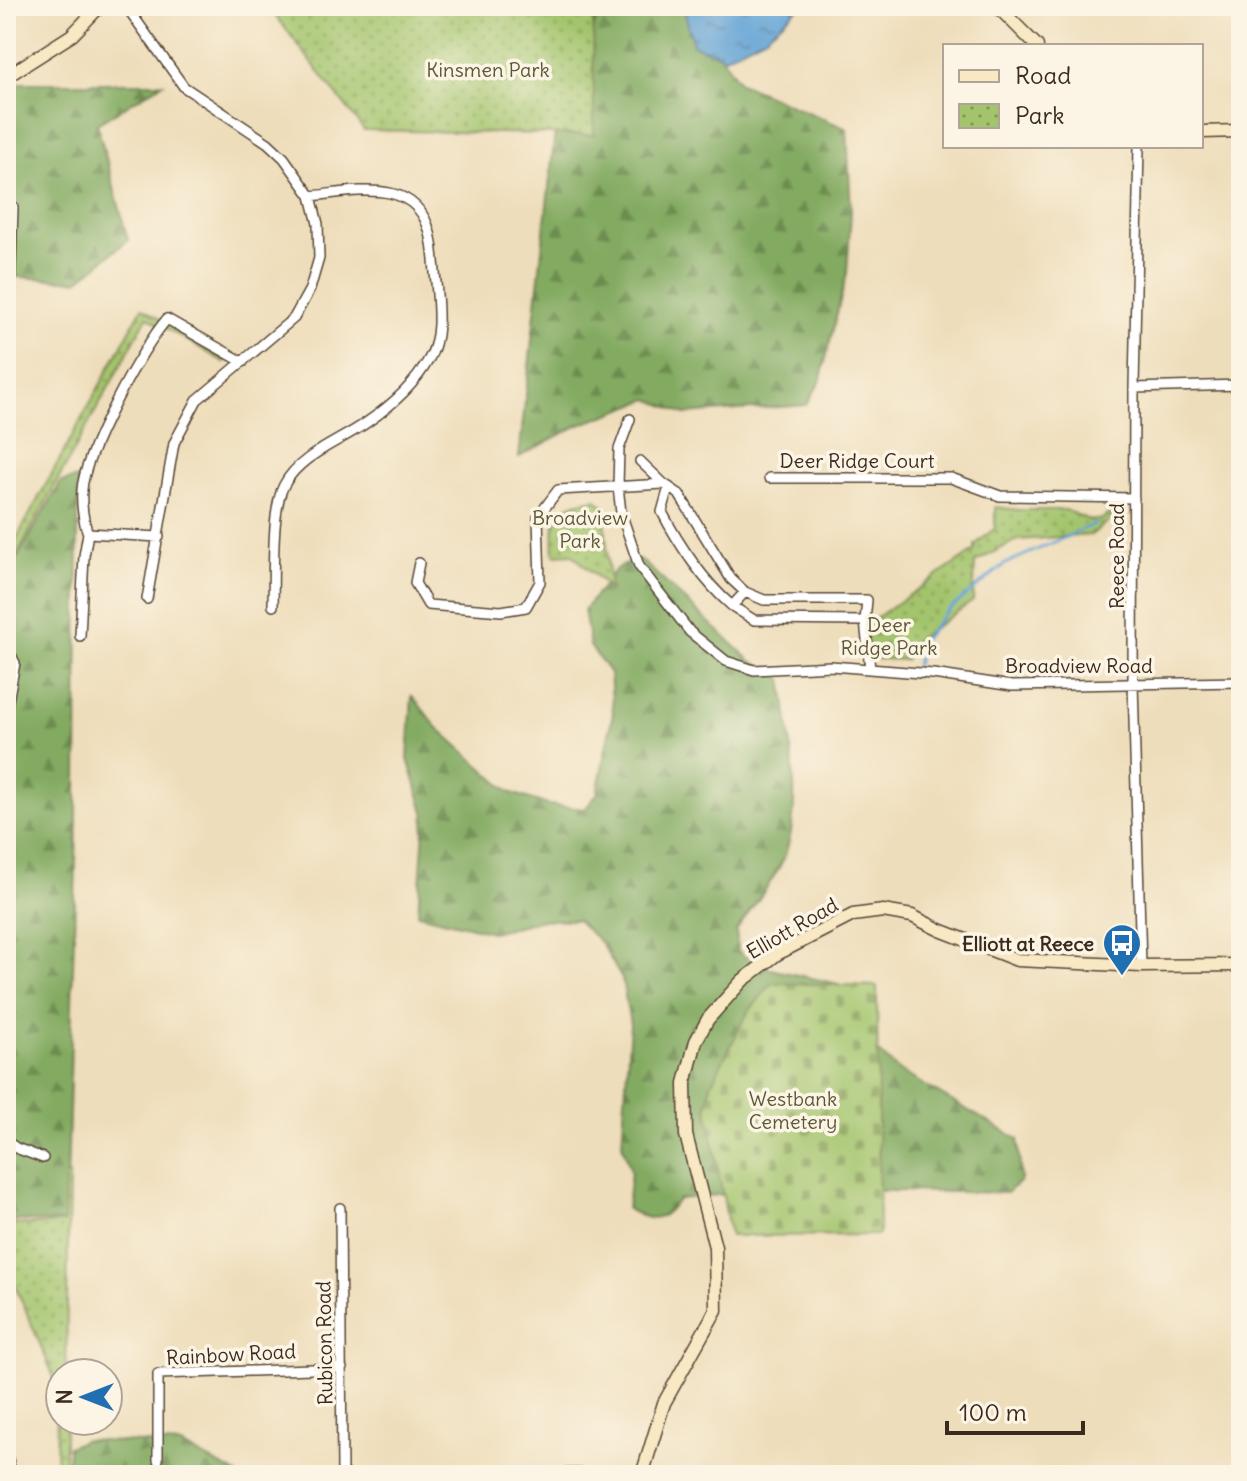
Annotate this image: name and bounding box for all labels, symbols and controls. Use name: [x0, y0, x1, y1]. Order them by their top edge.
legend: [943, 44, 1203, 148]
park label: Kinsmen Park: [426, 57, 550, 82]
text: Road: [1015, 60, 1071, 90]
text: Park: [1015, 100, 1065, 130]
street label: Deer Ridge Court: [779, 448, 935, 473]
street label: Reece Road: [1104, 503, 1129, 609]
park label: Broadview Park: [532, 505, 628, 553]
park label: Deer Ridge Park: [841, 612, 937, 660]
street label: Broadview Road: [1005, 653, 1153, 678]
street label: Elliott Road: [742, 892, 842, 964]
bus stop icon: Elliott at Reece: [1101, 922, 1143, 977]
place label: Elliott at Reece: [962, 931, 1094, 956]
park label: Westbank Cemetery: [749, 1086, 837, 1134]
street label: Rubicon Road: [310, 1280, 338, 1405]
street label: Rainbow Road: [166, 1338, 297, 1370]
north arrow: [44, 1357, 124, 1437]
scale bar: [947, 1385, 1083, 1435]
text: N: [50, 1389, 78, 1405]
text: 100 m: [959, 1397, 1027, 1427]

